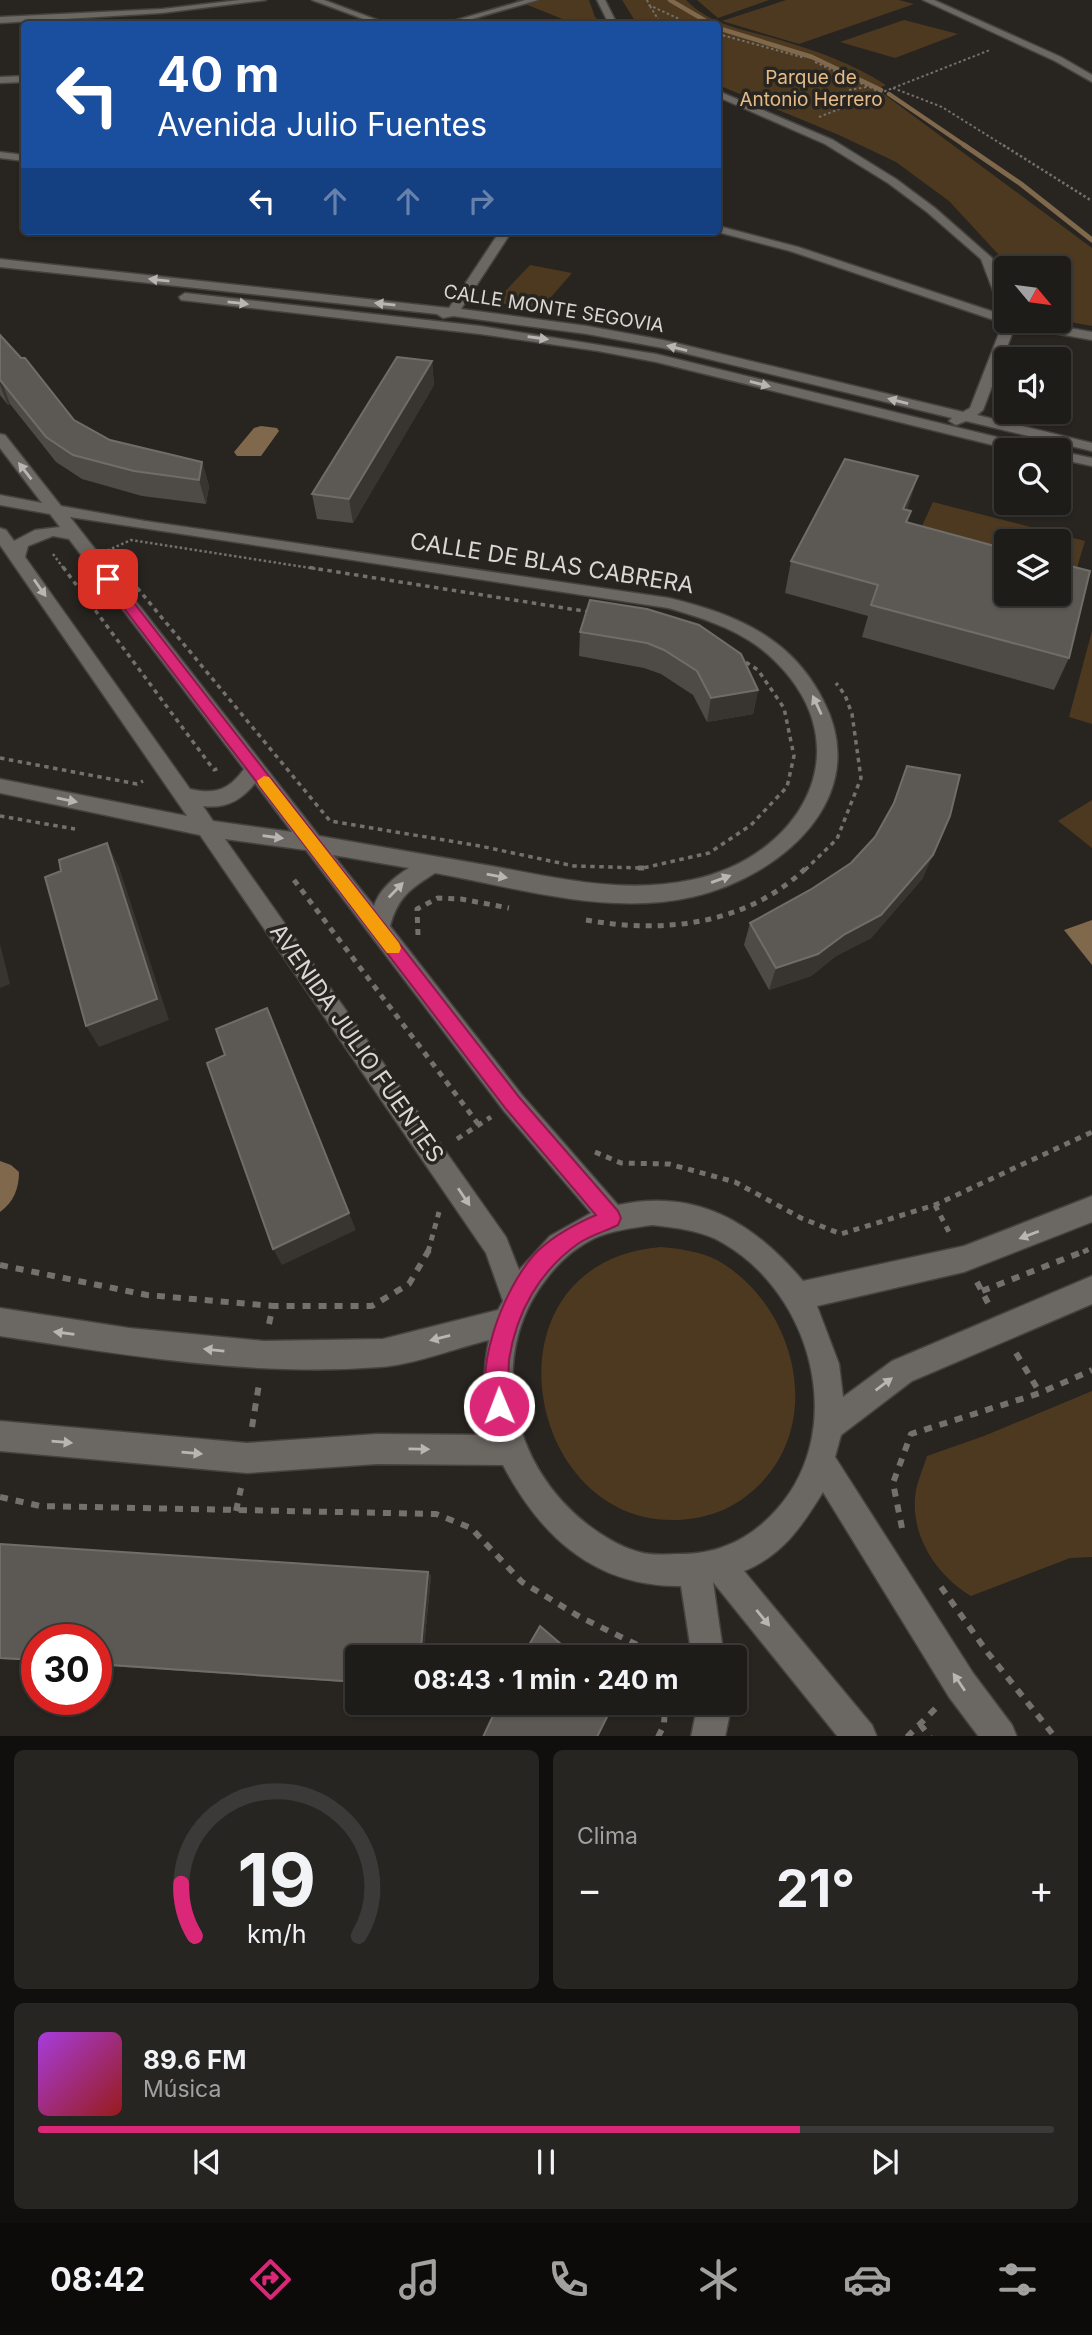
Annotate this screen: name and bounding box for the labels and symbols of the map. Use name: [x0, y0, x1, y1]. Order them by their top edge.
park label: Parque de Antonio Herrero: [739, 66, 883, 111]
north arrow: [994, 256, 1071, 332]
one-way arrow: [148, 274, 170, 285]
street label: CALLE MONTE SEGOVIA: [442, 280, 666, 337]
one-way arrow: [228, 298, 250, 309]
one-way arrow: [374, 299, 396, 310]
one-way arrow: [527, 332, 549, 343]
one-way arrow: [666, 342, 688, 353]
one-way arrow: [749, 379, 771, 390]
one-way arrow: [887, 395, 909, 406]
one-way arrow: [17, 462, 32, 480]
street label: CALLE DE BLAS CABRERA: [408, 527, 696, 599]
pin: [78, 549, 138, 609]
one-way arrow: [33, 579, 47, 597]
one-way arrow: [812, 695, 823, 715]
one-way arrow: [56, 794, 78, 805]
one-way arrow: [262, 832, 284, 843]
one-way arrow: [487, 871, 509, 882]
one-way arrow: [711, 874, 732, 885]
one-way arrow: [387, 882, 404, 899]
street label: AVENIDA JULIO FUENTES: [264, 918, 450, 1168]
one-way arrow: [457, 1188, 471, 1206]
one-way arrow: [1019, 1229, 1040, 1240]
one-way arrow: [53, 1327, 75, 1338]
one-way arrow: [429, 1333, 451, 1344]
one-way arrow: [203, 1345, 225, 1356]
position arrow: [462, 1369, 536, 1443]
one-way arrow: [875, 1377, 893, 1392]
one-way arrow: [51, 1437, 73, 1448]
one-way arrow: [408, 1443, 430, 1455]
one-way arrow: [181, 1448, 203, 1459]
one-way arrow: [756, 1609, 771, 1627]
speed limit sign: 30: [21, 1624, 112, 1715]
one-way arrow: [952, 1673, 966, 1691]

